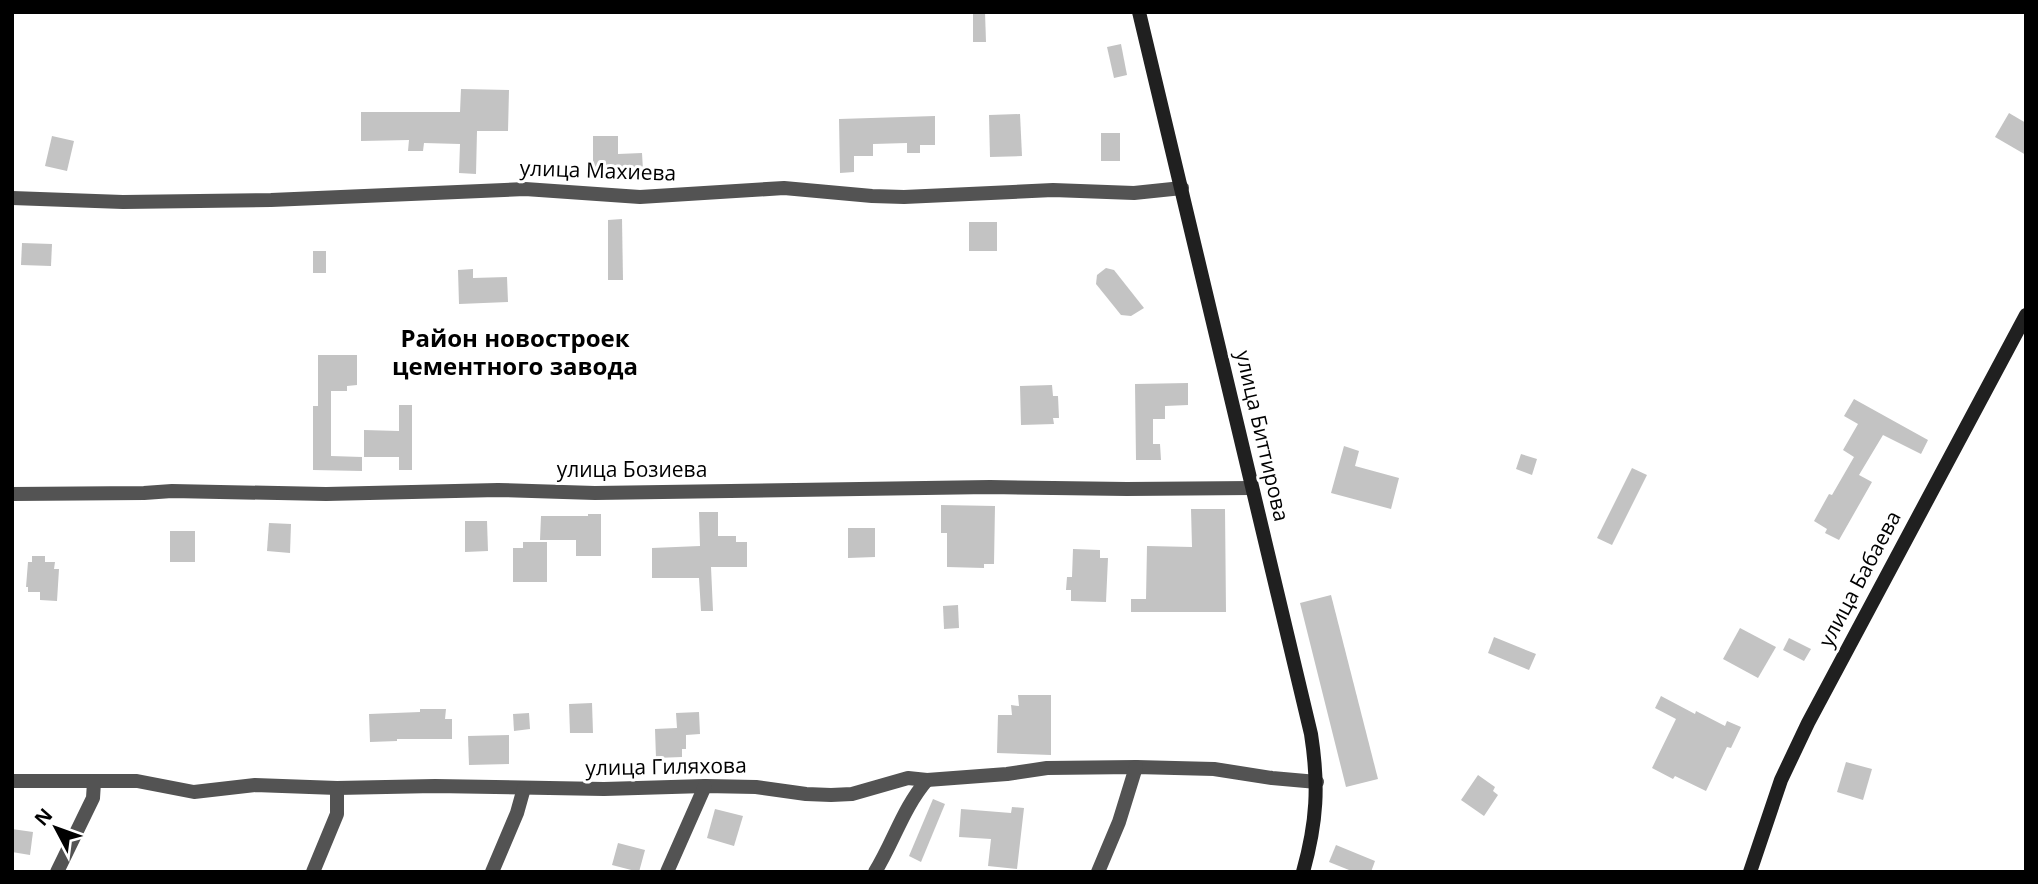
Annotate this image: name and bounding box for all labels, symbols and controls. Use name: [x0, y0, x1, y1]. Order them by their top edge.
street label: улица Махиева: [519, 153, 677, 187]
district label: Район новостроек цементного завода: [392, 321, 638, 382]
street label: улица Биттирова: [1230, 348, 1296, 524]
street label: улица Бозиева: [557, 455, 707, 483]
street label: улица Бабаева: [1811, 506, 1907, 651]
street label: улица Гиляхова: [585, 751, 747, 781]
north arrow: [21, 793, 91, 863]
text: N: [28, 802, 58, 831]

